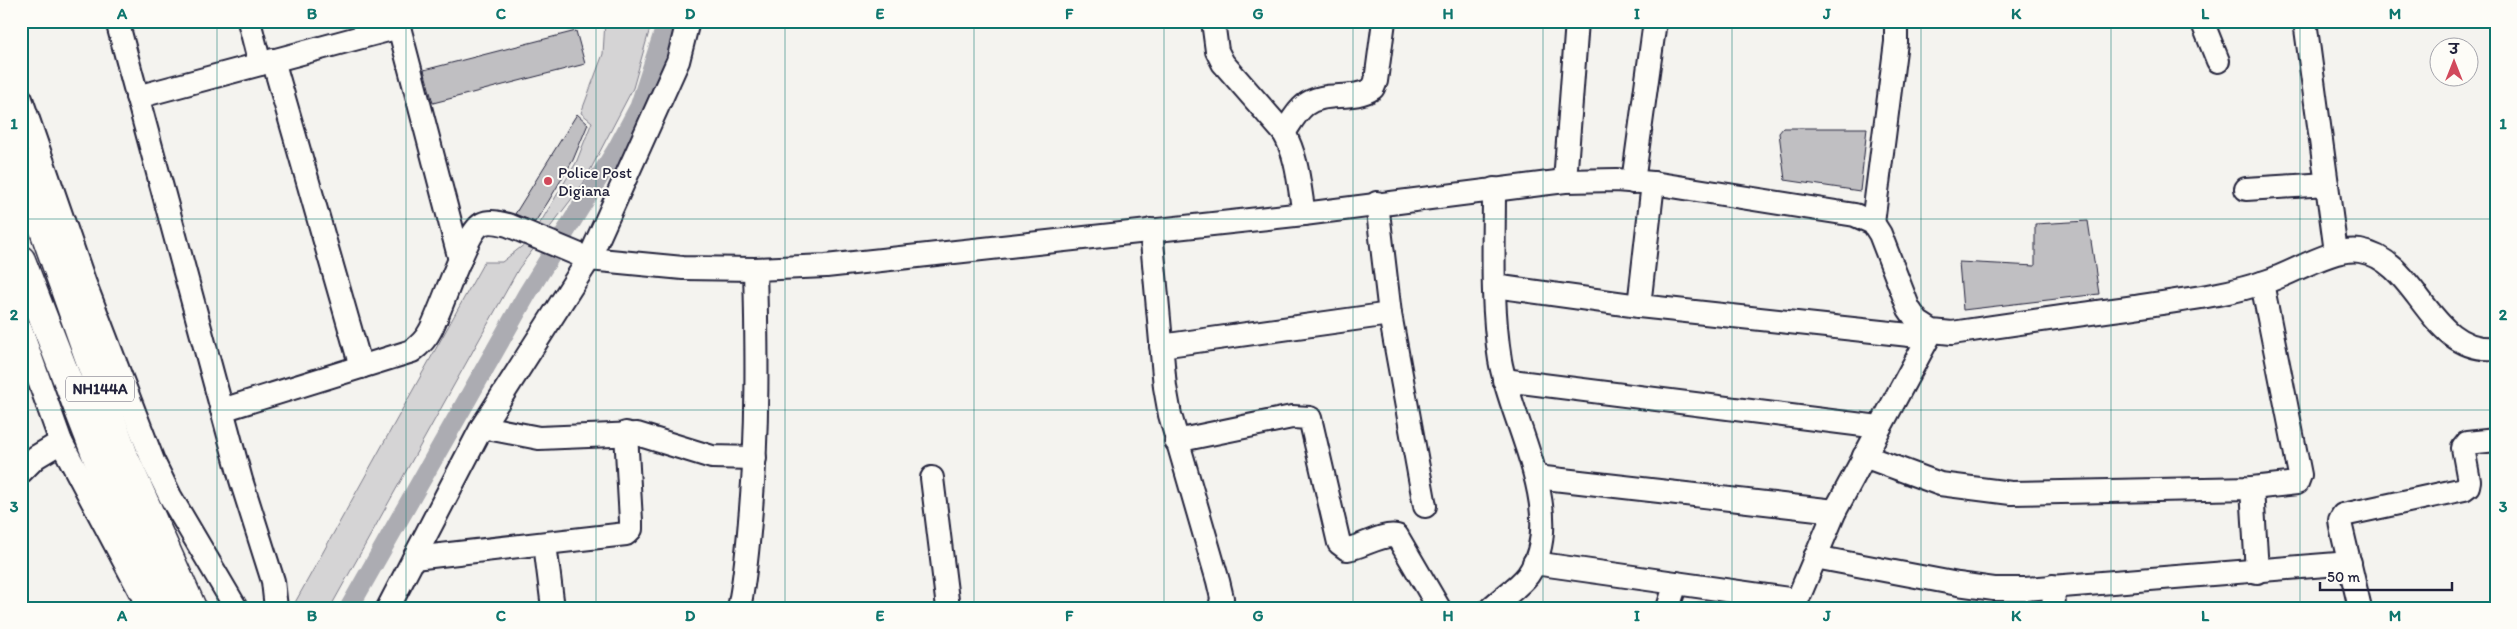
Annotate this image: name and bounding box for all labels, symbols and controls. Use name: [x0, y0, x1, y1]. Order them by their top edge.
text: A: [116, 4, 128, 23]
text: B: [307, 4, 318, 23]
text: C: [496, 4, 507, 23]
text: D: [685, 4, 696, 23]
text: E: [876, 4, 885, 23]
text: F: [1065, 4, 1074, 23]
text: G: [1252, 4, 1264, 23]
text: H: [1442, 4, 1454, 23]
text: I: [1634, 4, 1640, 23]
text: J: [1822, 4, 1831, 23]
text: K: [2011, 4, 2022, 23]
text: L: [2201, 4, 2210, 23]
text: M: [2389, 4, 2401, 23]
north arrow: [2430, 38, 2480, 88]
text: उ: [2447, 41, 2460, 58]
text: 1: [10, 114, 18, 133]
text: 1: [2499, 114, 2507, 133]
place label: Police Post Digiana: [558, 163, 632, 200]
marker: Police Post Digiana: [542, 175, 554, 187]
text: 2: [10, 305, 19, 324]
text: 2: [2499, 305, 2508, 324]
road number: NH144A: [66, 376, 134, 402]
text: 3: [10, 497, 19, 516]
text: 3: [2499, 497, 2508, 516]
scale bar: [2320, 559, 2452, 591]
text: 50 m: [2327, 568, 2360, 586]
text: A: [116, 606, 128, 625]
text: B: [307, 606, 318, 625]
text: C: [496, 606, 507, 625]
text: D: [685, 606, 696, 625]
text: E: [876, 606, 885, 625]
text: F: [1065, 606, 1074, 625]
text: G: [1252, 606, 1264, 625]
text: H: [1442, 606, 1454, 625]
text: I: [1634, 606, 1640, 625]
text: J: [1822, 606, 1831, 625]
text: K: [2011, 606, 2022, 625]
text: L: [2201, 606, 2210, 625]
text: M: [2389, 606, 2401, 625]

